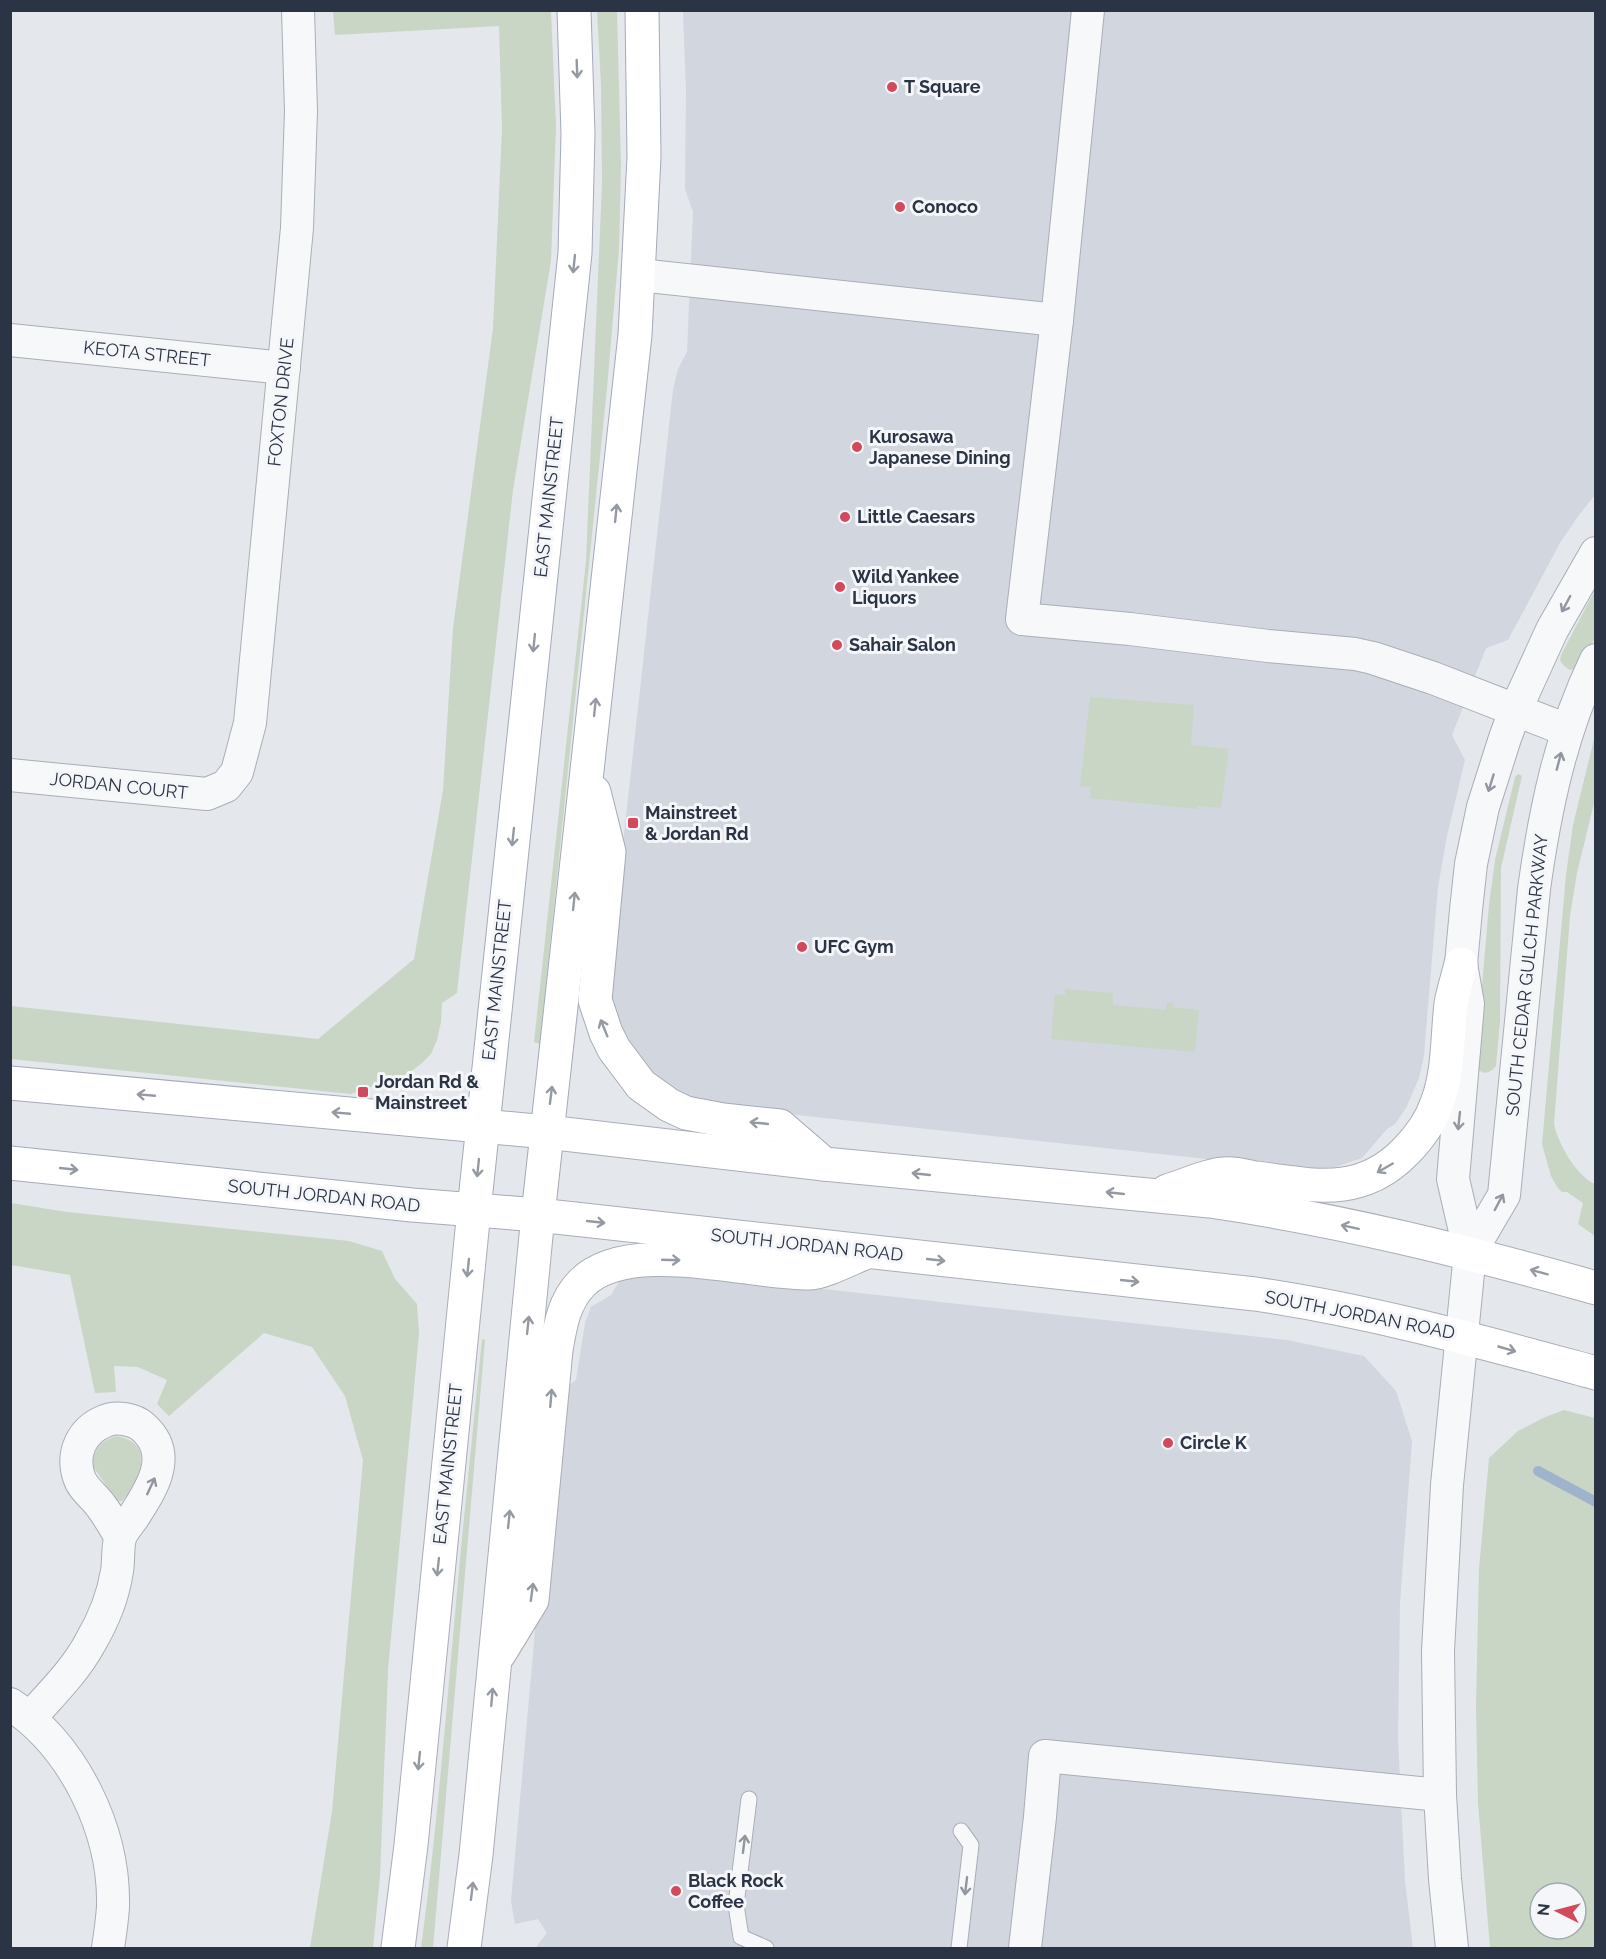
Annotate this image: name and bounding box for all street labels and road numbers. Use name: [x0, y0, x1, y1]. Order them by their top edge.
street label: KEOTA STREET: [82, 336, 212, 371]
street label: FOXTON DRIVE: [263, 336, 298, 467]
street label: EAST MAINSTREET: [530, 415, 567, 578]
street label: JORDAN COURT: [49, 768, 189, 803]
street label: SOUTH CEDAR GULCH PARKWAY: [1501, 832, 1552, 1117]
street label: EAST MAINSTREET: [478, 898, 515, 1061]
street label: SOUTH JORDAN ROAD: [227, 1175, 421, 1216]
street label: SOUTH JORDAN ROAD: [710, 1224, 904, 1265]
street label: SOUTH JORDAN ROAD: [1263, 1286, 1457, 1343]
street label: EAST MAINSTREET: [429, 1382, 466, 1545]

